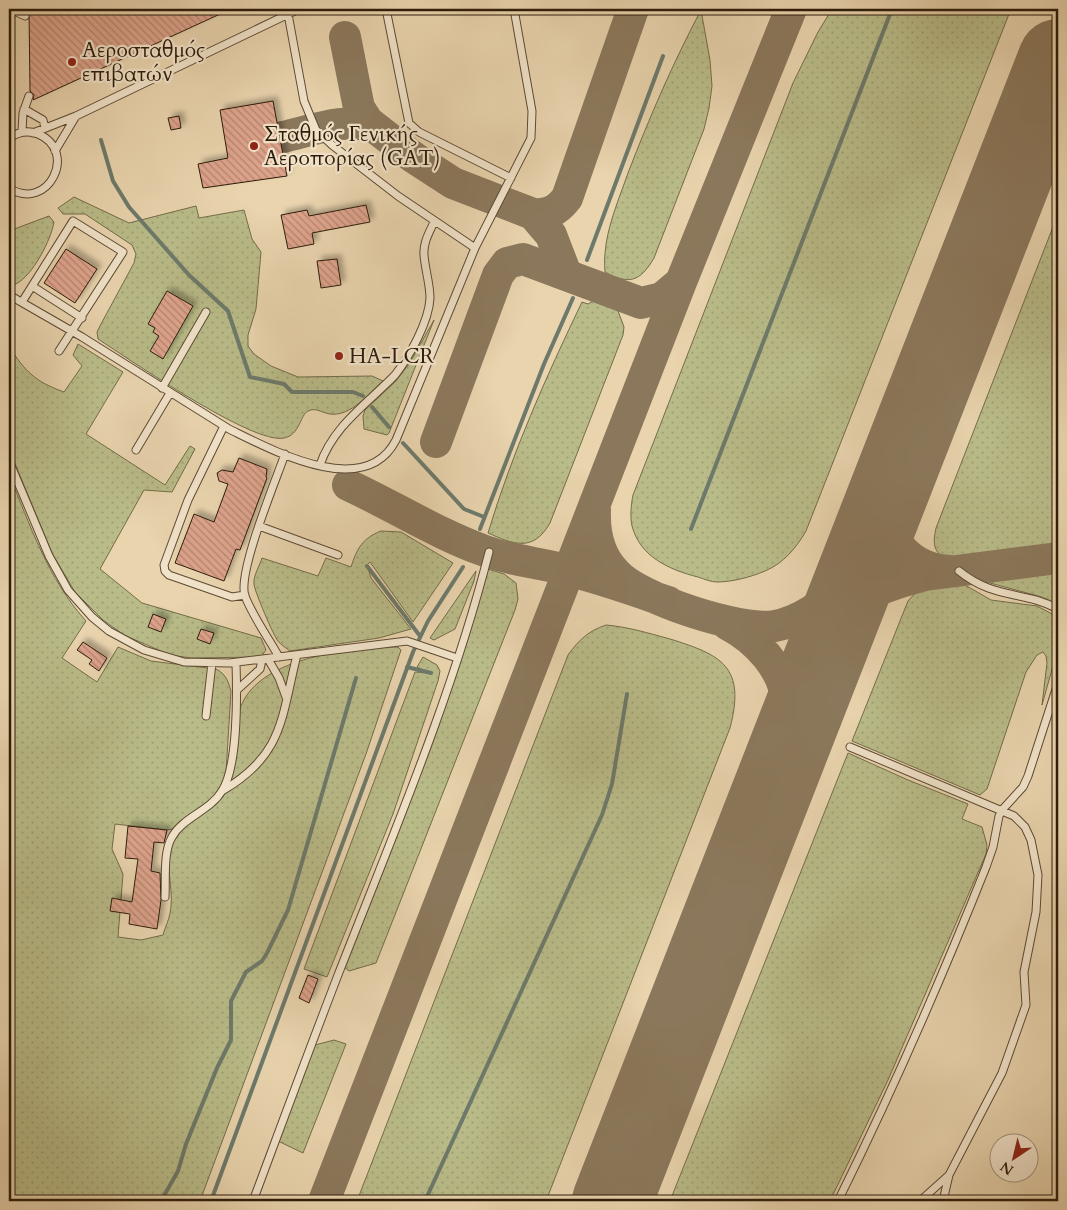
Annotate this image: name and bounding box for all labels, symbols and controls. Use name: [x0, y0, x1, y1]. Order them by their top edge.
place label: Αεροσταθμός επιβατών: [82, 36, 205, 89]
marker: Αεροσταθμός επιβατών: [66, 56, 78, 68]
place label: Σταθμός Γενικής Αεροπορίας (GAT): [264, 120, 440, 173]
marker: Σταθμός Γενικής Αεροπορίας (GAT): [248, 140, 260, 152]
place label: HA-LCR: [349, 342, 435, 371]
marker: HA-LCR: [333, 350, 345, 362]
north arrow: [990, 1132, 1040, 1182]
text: N: [996, 1157, 1017, 1180]

